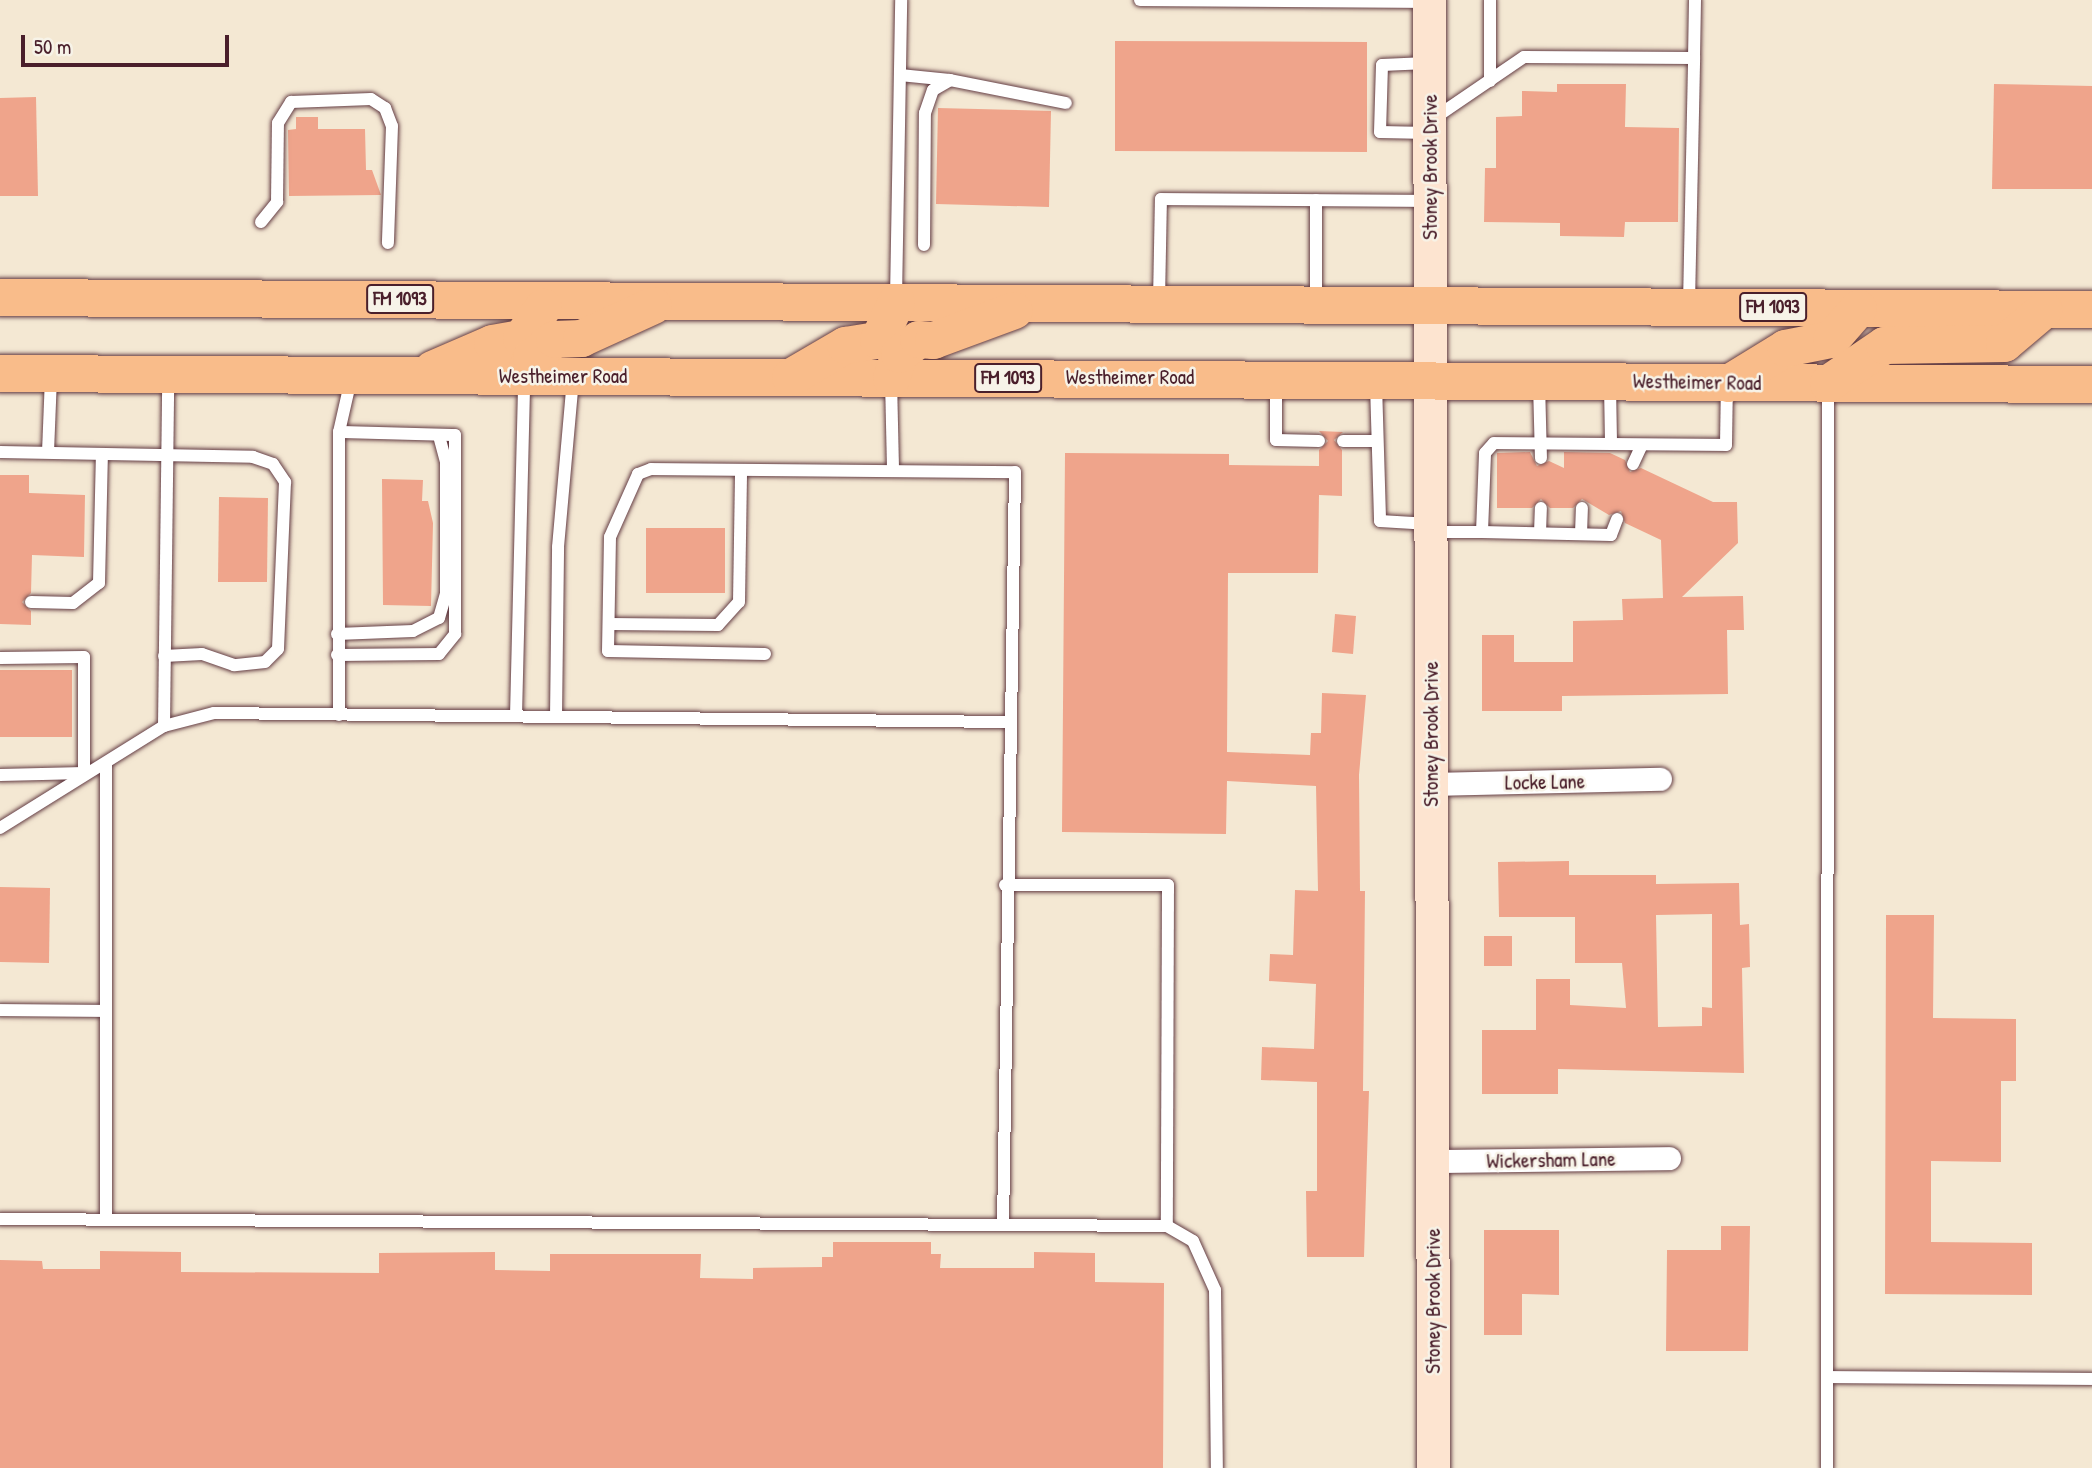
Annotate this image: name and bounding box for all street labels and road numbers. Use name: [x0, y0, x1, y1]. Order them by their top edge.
street label: Stoney Brook Drive: [1417, 94, 1443, 240]
road number: FM 1093: [365, 284, 435, 314]
road number: FM 1093: [1738, 292, 1808, 322]
road number: FM 1093: [973, 362, 1043, 394]
street label: Westheimer Road: [499, 363, 627, 389]
street label: Westheimer Road: [1066, 364, 1194, 390]
street label: Westheimer Road: [1633, 368, 1761, 396]
street label: Stoney Brook Drive: [1418, 661, 1444, 807]
street label: Locke Lane: [1505, 769, 1585, 795]
street label: Wickersham Lane: [1486, 1146, 1616, 1174]
street label: Stoney Brook Drive: [1420, 1228, 1446, 1374]

